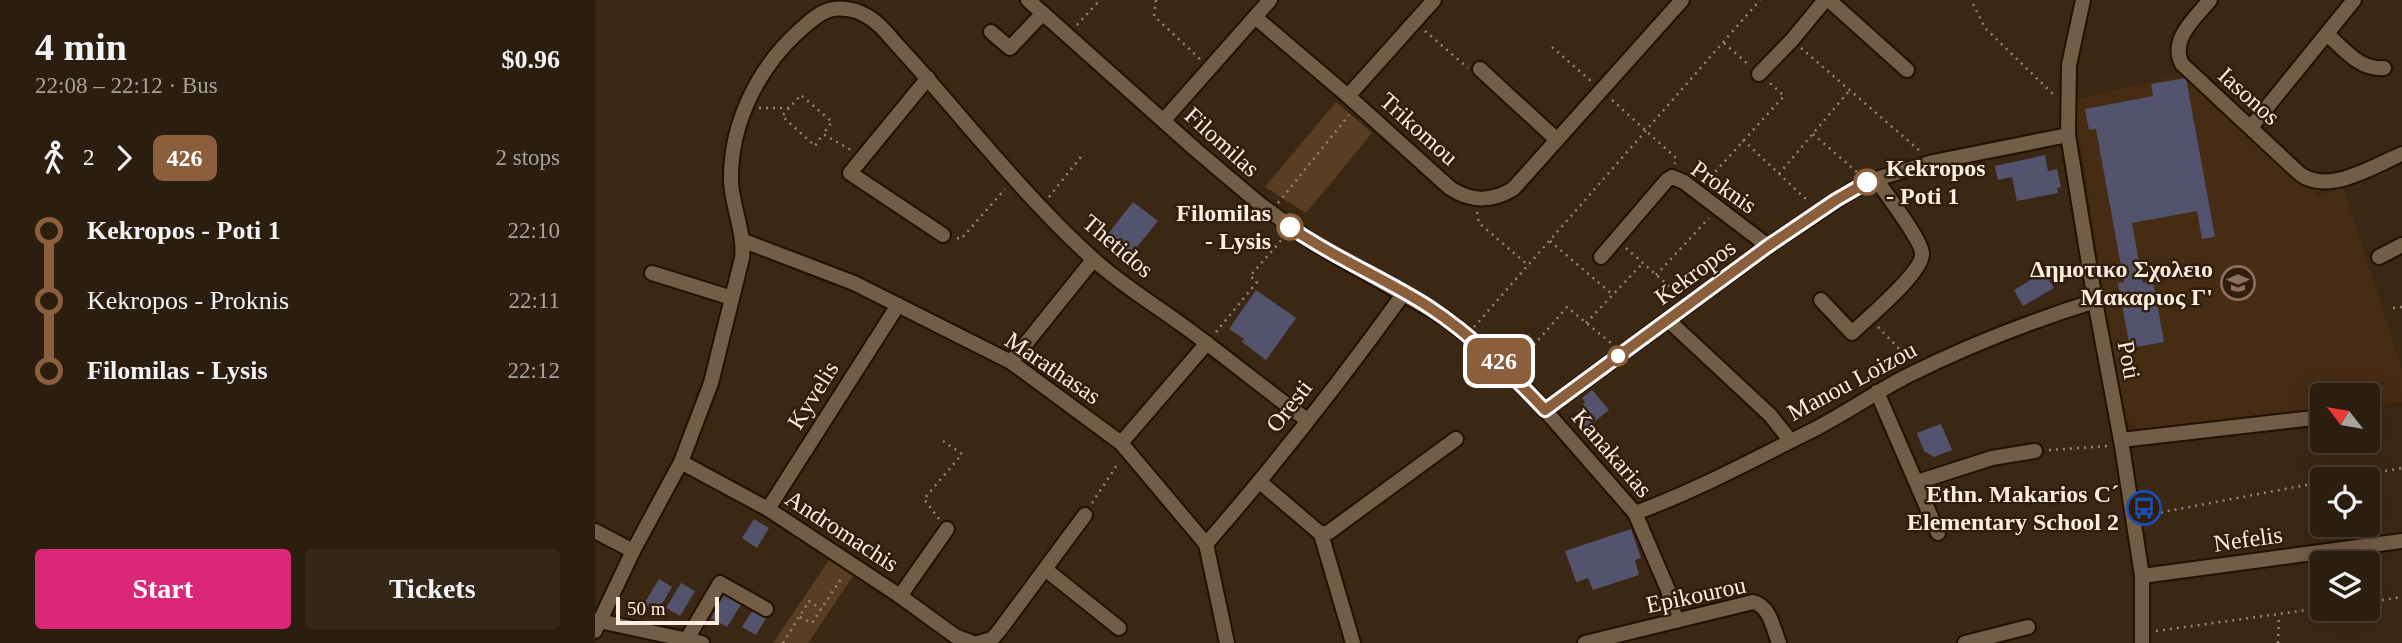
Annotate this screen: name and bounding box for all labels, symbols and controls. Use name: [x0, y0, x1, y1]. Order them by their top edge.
text: 4 min: [35, 26, 127, 68]
text: $0.96: [502, 45, 560, 74]
street label: Iasonos: [2213, 62, 2285, 130]
text: 22:08 – 22:12 · Bus: [35, 73, 218, 98]
street label: Trikomou: [1375, 88, 1463, 170]
street label: Filomilas: [1180, 102, 1264, 182]
icon: walk: [35, 139, 73, 177]
icon: forward: [105, 139, 143, 177]
text: 2: [83, 145, 95, 170]
text: 426: [167, 145, 203, 171]
text: 2 stops: [495, 145, 560, 170]
street label: Proknis: [1686, 155, 1762, 219]
place label: Kekropos - Poti 1: [1886, 155, 1986, 209]
marker: Kekropos - Poti 1: [1854, 169, 1880, 195]
place label: Filomilas - Lysis: [1176, 200, 1271, 254]
street label: Thetidos: [1077, 209, 1159, 283]
marker: Filomilas - Lysis: [1277, 214, 1303, 240]
text: Kekropos - Poti 1: [87, 216, 281, 245]
text: 22:10: [508, 218, 560, 243]
street label: Kekropos: [1650, 234, 1740, 310]
place label: Δημοτικο Σχολειο Μακαριος Γ': [2030, 256, 2213, 310]
school or university icon: Δημοτικο Σχολειο Μακαριος Γ': [2219, 264, 2257, 302]
text: Kekropos - Proknis: [87, 286, 289, 315]
text: 22:11: [508, 288, 560, 313]
street label: Marathasas: [1000, 327, 1106, 409]
street label: Manou Loizou: [1783, 336, 1921, 426]
line badge: 426: [1459, 338, 1539, 384]
street label: Poti: [2113, 339, 2146, 382]
unlabelled marker: [1608, 346, 1628, 366]
text: 426: [1481, 348, 1517, 374]
text: Filomilas - Lysis: [87, 356, 268, 385]
street label: Kyvelis: [782, 356, 844, 434]
text: 22:12: [508, 358, 560, 383]
street label: Oresti: [1261, 375, 1318, 437]
north arrow: [2310, 383, 2380, 453]
map controls: [2310, 383, 2380, 621]
street label: Kanakarias: [1567, 404, 1657, 502]
button: locate: [2310, 467, 2380, 537]
place label: Ethn. Makarios C´ Elementary School 2: [1907, 481, 2119, 535]
street label: Andromachis: [781, 485, 903, 577]
bus stop icon: Ethn. Makarios C´ Elementary School 2: [2125, 489, 2163, 527]
street label: Nefelis: [2212, 521, 2284, 557]
button: Start: [35, 549, 291, 629]
button: Tickets: [305, 549, 560, 629]
button: layers: [2310, 551, 2380, 621]
street label: Epikourou: [1644, 572, 1748, 618]
scale bar: [616, 594, 719, 626]
text: 50 m: [627, 598, 666, 619]

